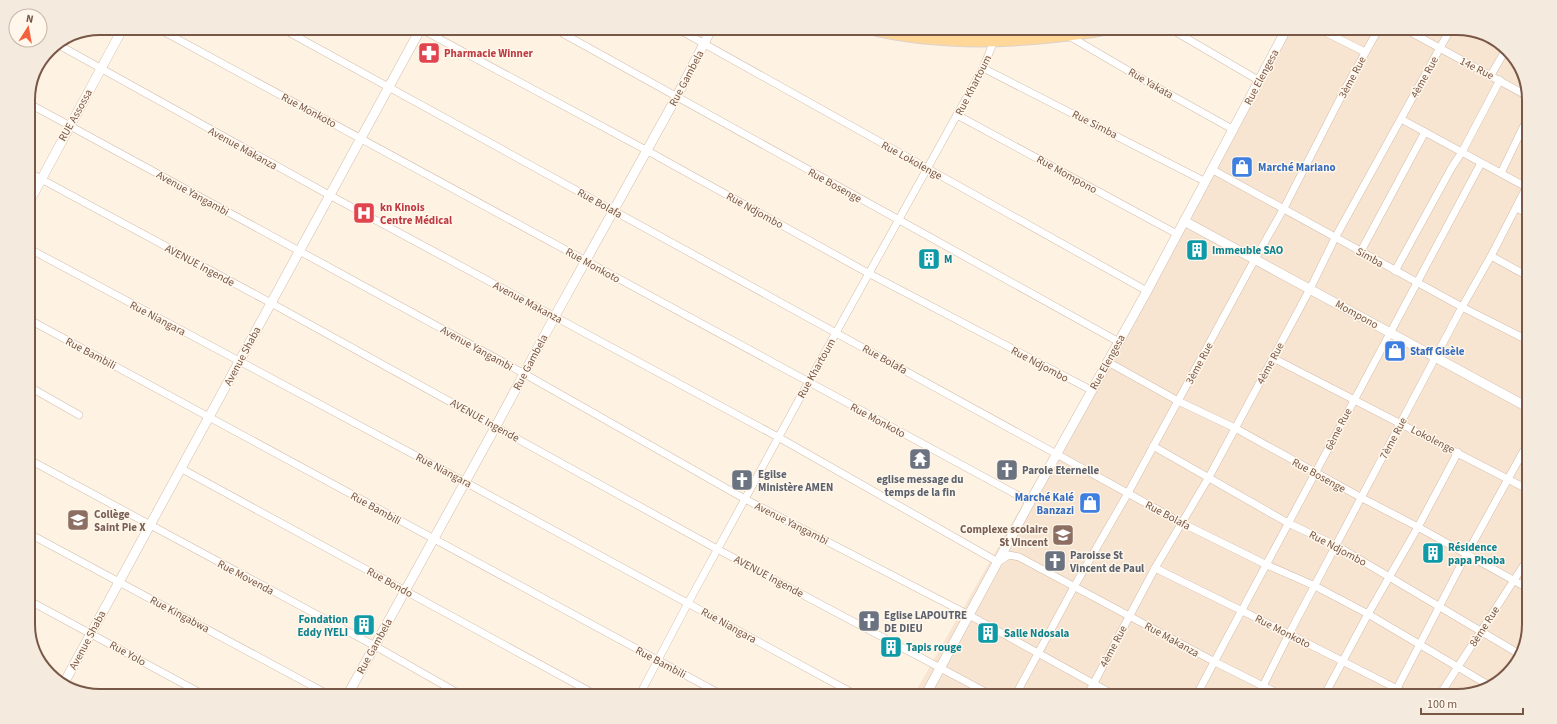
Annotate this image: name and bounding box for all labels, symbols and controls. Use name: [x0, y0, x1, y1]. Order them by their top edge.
north arrow: [8, 8, 48, 48]
text: N: [25, 11, 35, 27]
pharmacy icon: Pharmacie Winner: [416, 40, 442, 66]
place label: Pharmacie Winner: [444, 46, 534, 61]
street label: Rue Elengesa: [1241, 47, 1282, 108]
street label: Rue Gambela: [665, 48, 707, 109]
street label: Rue Khartoum: [952, 52, 995, 118]
street label: 3ème Rue: [1335, 53, 1370, 101]
street label: 4ème Rue: [1407, 53, 1442, 101]
street label: 14e Rue: [1457, 54, 1497, 84]
street label: Rue Yakata: [1125, 65, 1176, 102]
street label: RUE Assossa: [55, 86, 96, 144]
street label: Rue Monkoto: [279, 90, 339, 131]
street label: Rue Simba: [1070, 107, 1120, 142]
street label: Avenue Makanza: [206, 123, 280, 174]
street label: Rue Lokolenge: [879, 138, 945, 184]
street label: Rue Mompono: [1034, 152, 1100, 197]
shop icon: Marché Mariano: [1229, 154, 1255, 180]
place label: Marché Mariano: [1258, 160, 1336, 175]
street label: Rue Bosenge: [805, 165, 865, 207]
street label: Avenue Yangambi: [154, 167, 232, 220]
street label: Rue Bolafa: [575, 185, 625, 222]
street label: Rue Ndjombo: [724, 189, 786, 232]
hospital icon: kn Kinois Centre Médical: [351, 200, 377, 226]
place label: kn Kinois Centre Médical: [380, 200, 453, 228]
building icon: Immeuble SAO: [1184, 237, 1210, 263]
street label: AVENUE Ingende: [162, 241, 238, 290]
place label: Immeuble SAO: [1212, 243, 1284, 258]
street label: Rue Monkoto: [563, 244, 623, 287]
street label: Simba: [1353, 244, 1386, 271]
building icon: M: [916, 246, 942, 272]
place label: M: [944, 252, 952, 267]
street label: Avenue Makanza: [490, 278, 565, 327]
street label: Mompono: [1333, 296, 1381, 332]
street label: Rue Niangara: [127, 297, 188, 339]
street label: Avenue Yangambi: [438, 322, 516, 375]
street label: Avenue Shaba: [221, 324, 264, 388]
street label: Rue Gambela: [509, 332, 551, 393]
street label: Rue Elengesa: [1086, 332, 1129, 393]
street label: Rue Bambili: [63, 334, 119, 373]
street label: Rue Khartoum: [794, 336, 839, 401]
shop icon: Staff Gisèle: [1382, 338, 1408, 364]
street label: 3ème Rue: [1182, 339, 1217, 387]
street label: 4ème Rue: [1253, 339, 1288, 387]
street label: Rue Bolafa: [860, 341, 910, 378]
street label: Rue Ndjombo: [1008, 343, 1071, 386]
place label: Staff Gisèle: [1410, 344, 1465, 359]
street label: AVENUE Ingende: [448, 395, 522, 446]
street label: Rue Monkoto: [848, 400, 908, 441]
street label: 6ème Rue: [1321, 405, 1356, 453]
street label: 7ème Rue: [1376, 414, 1411, 462]
street label: Lokolenge: [1408, 422, 1458, 457]
temple icon: eglise message du temps de la fin: [907, 446, 933, 472]
street label: Rue Niangara: [413, 449, 474, 491]
street label: Rue Bosenge: [1289, 455, 1349, 497]
church icon: Parole Eternelle: [994, 457, 1020, 483]
place label: Parole Eternelle: [1022, 463, 1099, 478]
church icon: Egilse Ministère AMEN: [729, 467, 755, 493]
place label: Egilse Ministère AMEN: [758, 467, 833, 495]
place label: eglise message du temps de la fin: [876, 472, 964, 500]
street label: Rue Bambili: [348, 488, 404, 528]
place label: Marché Kalé Banzazi: [1015, 490, 1074, 518]
shop icon: Marché Kalé Banzazi: [1077, 490, 1103, 516]
street label: Rue Bolafa: [1143, 497, 1193, 534]
street label: Avenue Yangambi: [752, 498, 831, 549]
school or university icon: Collège Saint Pie X: [65, 507, 91, 533]
place label: Collège Saint Pie X: [94, 507, 146, 535]
place label: Complexe scolaire St Vincent: [960, 522, 1049, 550]
school or university icon: Complexe scolaire St Vincent: [1050, 522, 1076, 548]
street label: Rue Ndjombo: [1306, 527, 1369, 570]
building icon: Résidence papa Phoba: [1420, 540, 1446, 566]
place label: Résidence papa Phoba: [1448, 540, 1505, 568]
church icon: Paroisse St Vincent de Paul: [1042, 548, 1068, 574]
place label: Paroisse St Vincent de Paul: [1069, 548, 1145, 576]
street label: AVENUE Ingende: [731, 552, 807, 601]
street label: Rue Movenda: [215, 556, 277, 599]
street label: Rue Bondo: [364, 564, 415, 601]
street label: Rue Kingabwa: [147, 592, 212, 636]
street label: 8ème Rue: [1466, 603, 1503, 649]
street label: Rue Niangara: [698, 604, 759, 647]
street label: Avenue Shaba: [66, 608, 109, 672]
church icon: Eglise LAPOUTRE DE DIEU: [856, 608, 882, 634]
place label: Eglise LAPOUTRE DE DIEU: [884, 608, 967, 636]
street label: Rue Monkoto: [1252, 611, 1313, 652]
place label: Fondation Eddy IYELI: [297, 612, 348, 640]
building icon: Fondation Eddy IYELI: [351, 612, 377, 638]
street label: Rue Gambela: [353, 616, 396, 677]
street label: Rue Makanza: [1142, 618, 1202, 661]
building icon: Salle Ndosala: [975, 620, 1001, 646]
street label: 4ème Rue: [1096, 622, 1131, 670]
place label: Salle Ndosala: [1004, 626, 1070, 641]
building icon: Tapis rouge: [878, 634, 904, 660]
street label: Rue Yolo: [107, 637, 149, 670]
place label: Tapis rouge: [906, 640, 962, 655]
street label: Rue Bambili: [633, 643, 689, 682]
scale bar: [1421, 690, 1523, 716]
text: 100 m: [1427, 696, 1457, 713]

